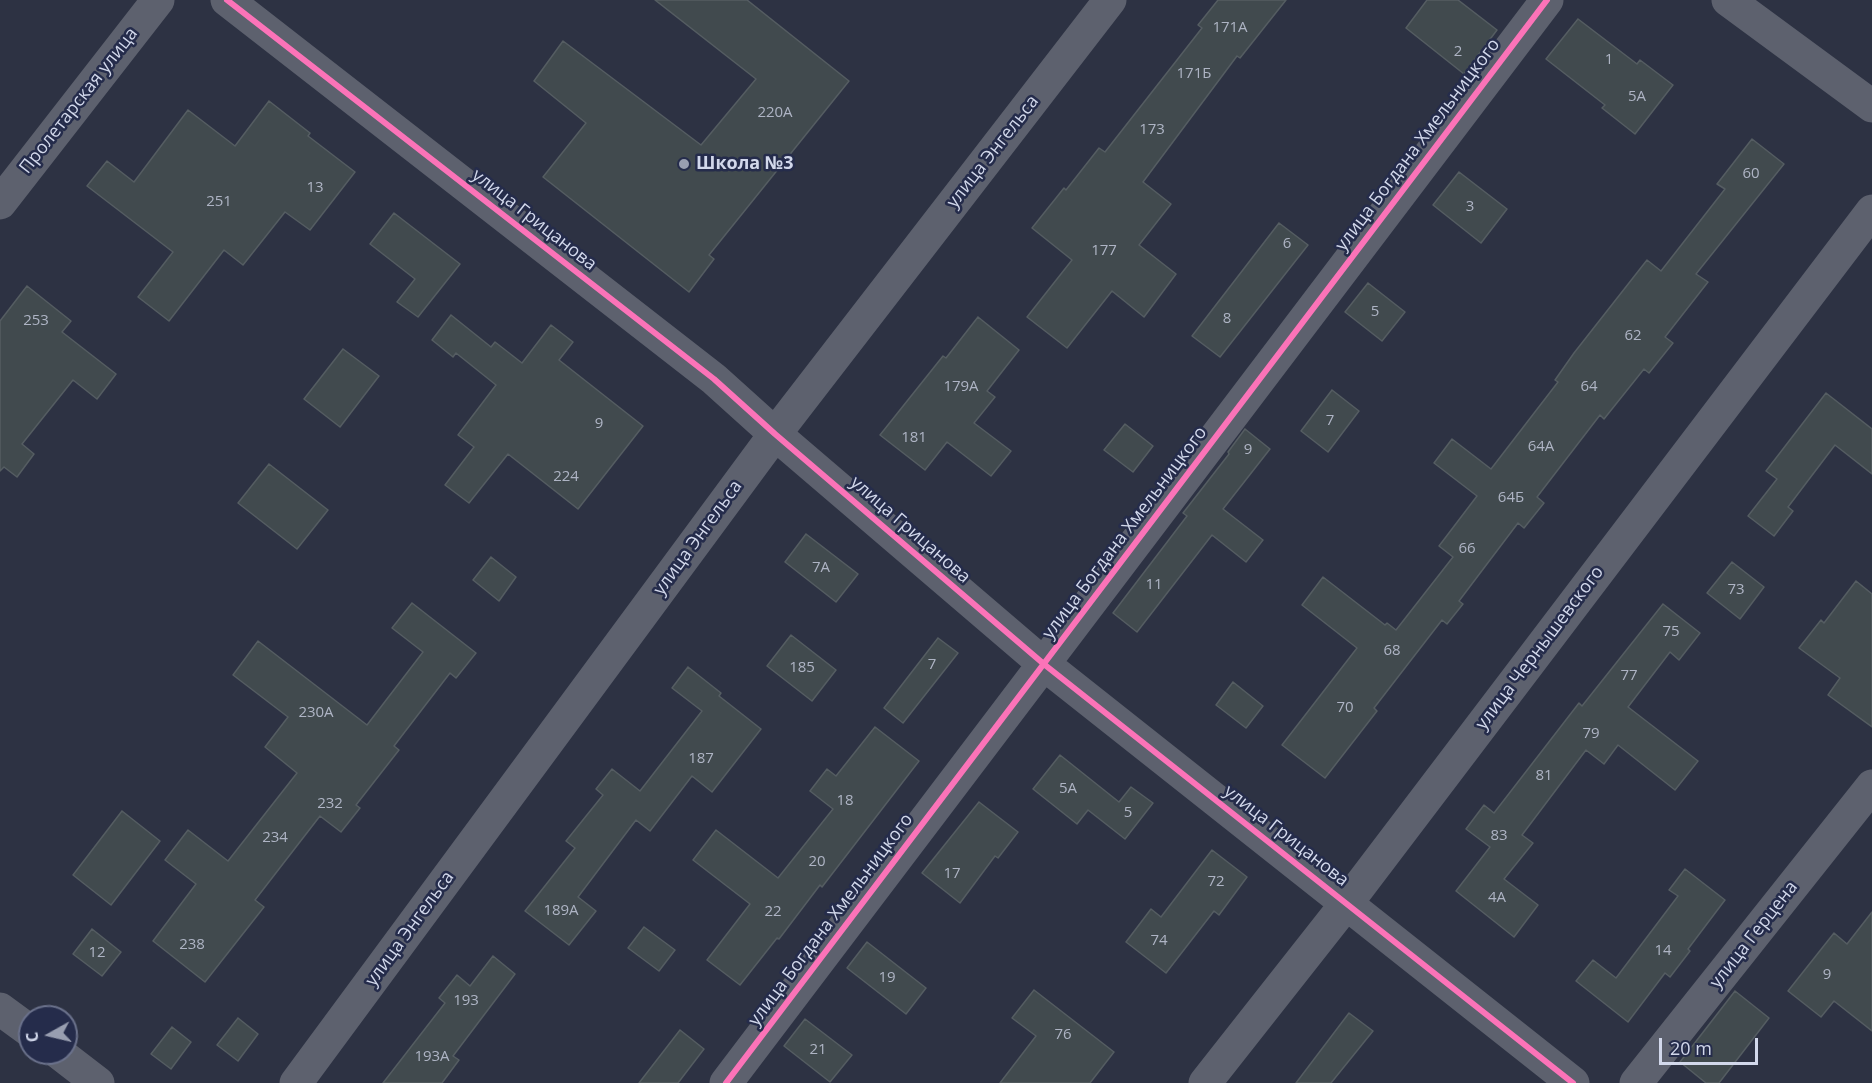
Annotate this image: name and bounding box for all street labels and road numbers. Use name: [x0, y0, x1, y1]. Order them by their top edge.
street label: Пролетарская улица: [15, 24, 143, 178]
street label: улица Богдана Хмельницкого: [1331, 35, 1505, 255]
street label: улица Энгельса: [942, 91, 1044, 213]
street label: улица Грицанова: [467, 165, 601, 275]
street label: улица Богдана Хмельницкого: [1038, 423, 1212, 643]
street label: улица Грицанова: [845, 472, 975, 588]
street label: улица Энгельса: [649, 476, 747, 600]
street label: улица Чернышевского: [1471, 562, 1609, 734]
street label: улица Грицанова: [1219, 781, 1353, 891]
street label: улица Богдана Хмельницкого: [744, 810, 918, 1030]
street label: улица Энгельса: [361, 867, 459, 991]
street label: улица Герцена: [1705, 877, 1803, 993]

